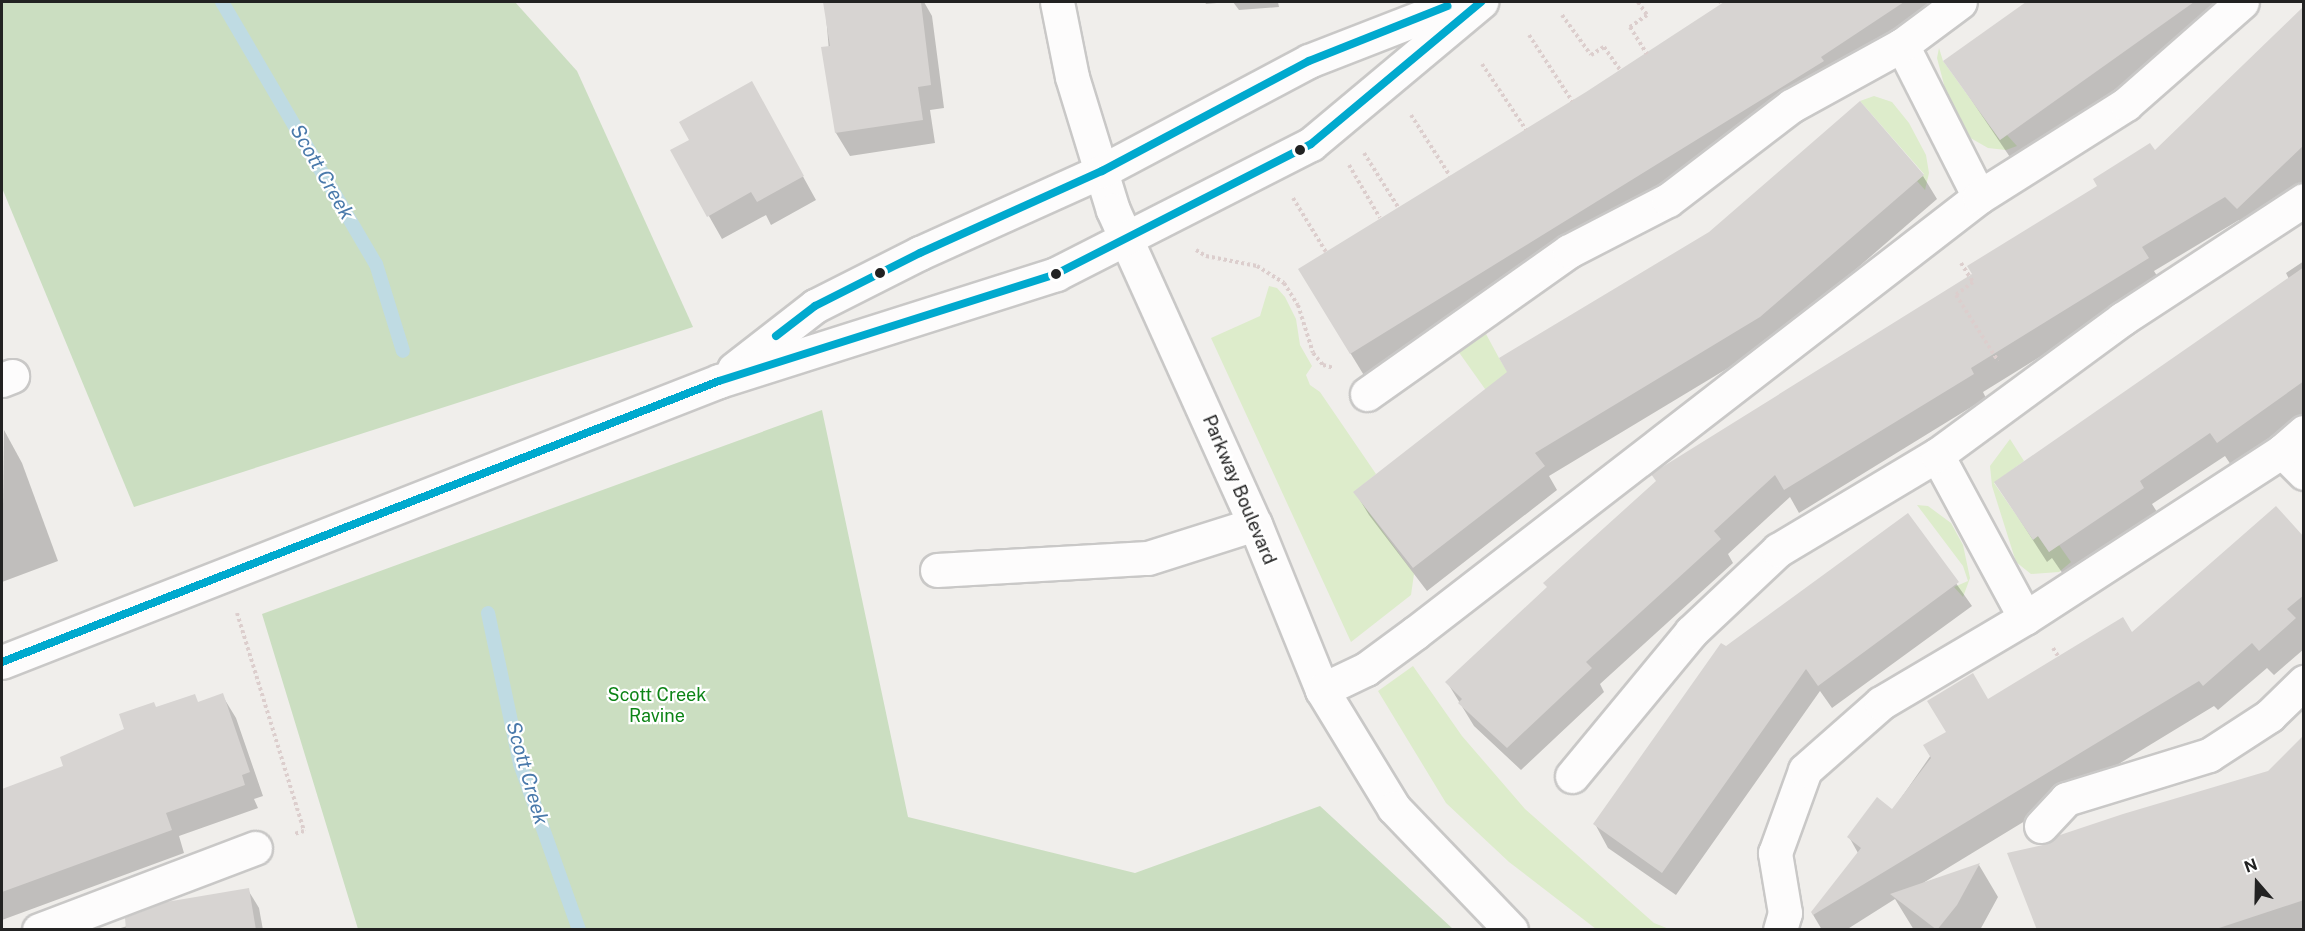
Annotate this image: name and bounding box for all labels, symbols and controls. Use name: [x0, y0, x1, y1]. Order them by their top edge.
water label: Scott Creek: [285, 120, 359, 224]
unlabelled marker: [1294, 144, 1306, 156]
unlabelled marker: [874, 267, 886, 279]
unlabelled marker: [1050, 268, 1062, 280]
street label: Parkway Boulevard: [1198, 412, 1280, 568]
park label: Scott Creek Ravine: [608, 685, 706, 728]
water label: Scott Creek: [501, 719, 553, 827]
north arrow: [2227, 853, 2287, 913]
text: N: [2242, 855, 2260, 877]

